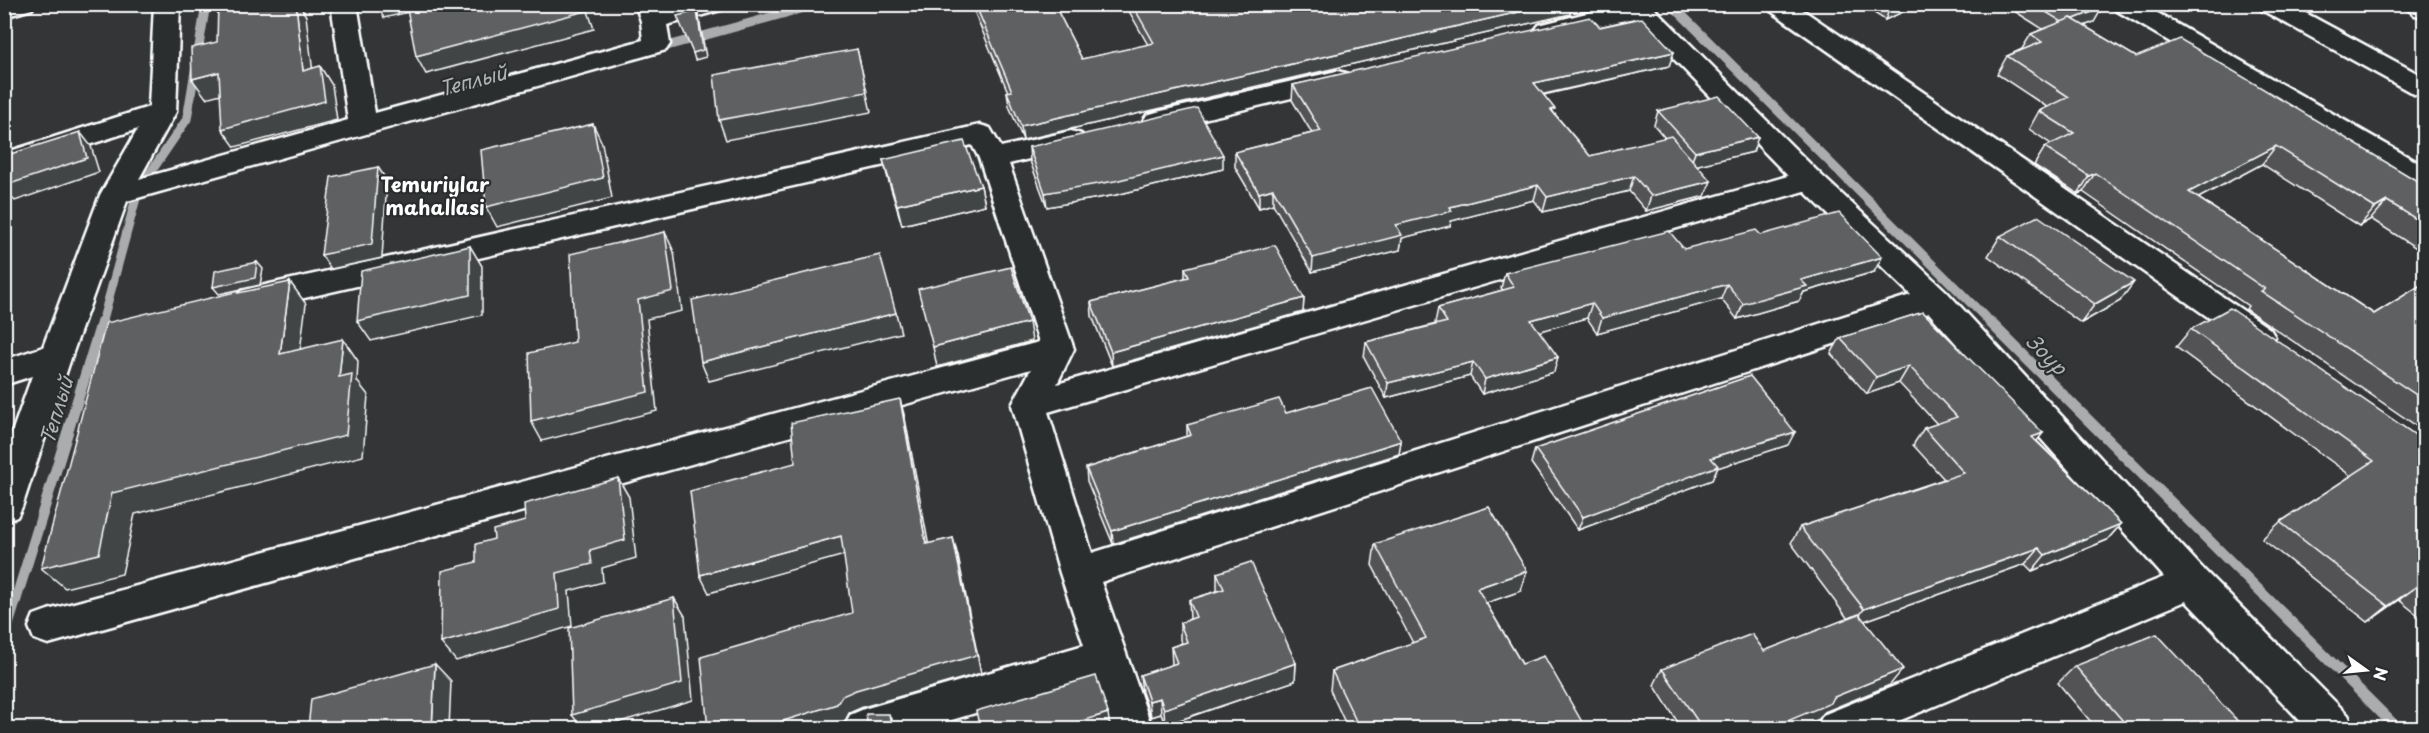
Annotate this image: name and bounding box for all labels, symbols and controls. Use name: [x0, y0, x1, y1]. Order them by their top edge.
water label: Теплый: [436, 56, 512, 103]
district label: Temuriylar mahallasi: [381, 169, 490, 222]
water label: Зоур: [2020, 327, 2075, 382]
water label: Теплый: [32, 371, 81, 447]
north arrow: [2336, 640, 2396, 700]
text: N: [2368, 665, 2395, 683]

